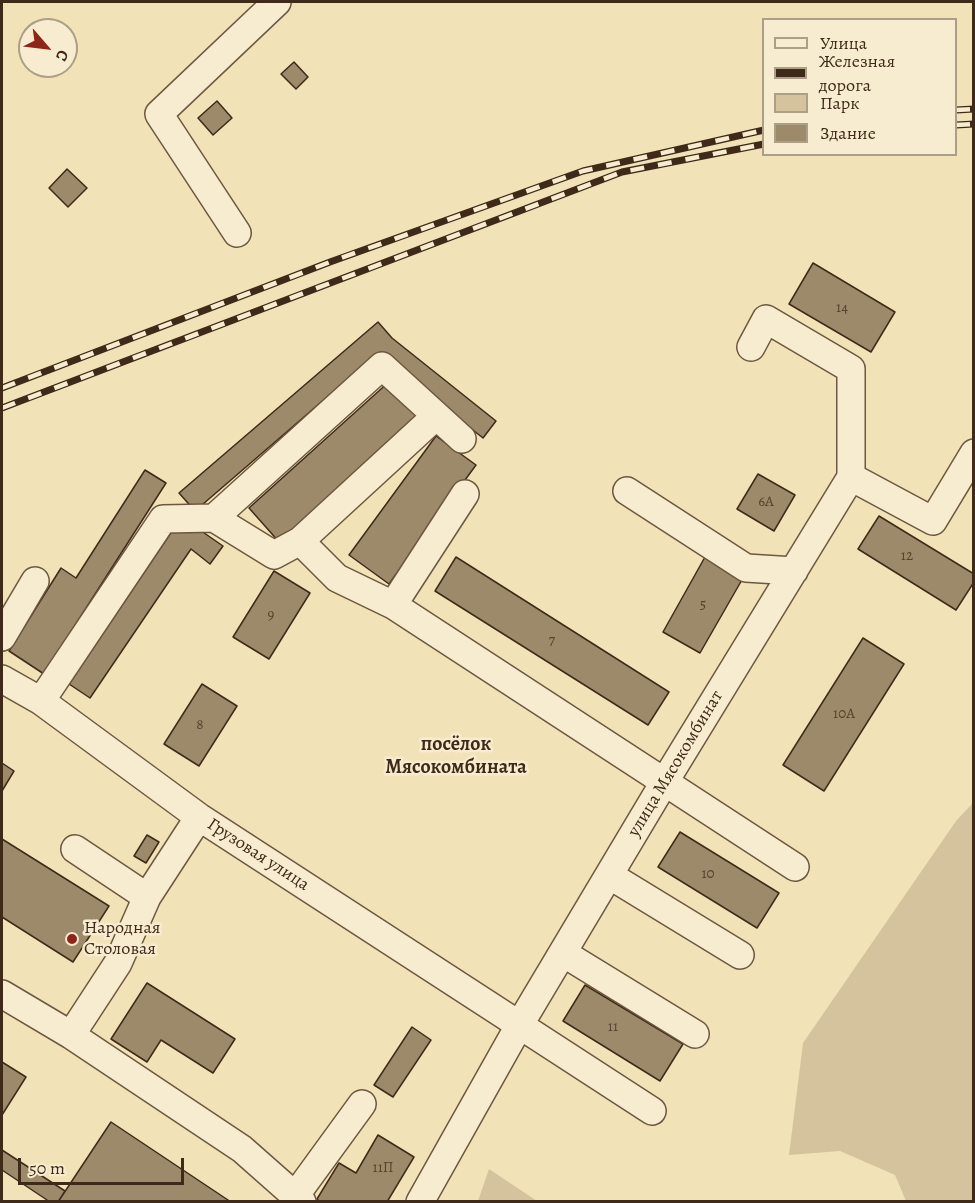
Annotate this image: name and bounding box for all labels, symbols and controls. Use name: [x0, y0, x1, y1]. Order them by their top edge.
north arrow: [18, 18, 78, 78]
legend: [762, 18, 957, 156]
text: Улица: [820, 31, 867, 55]
text: С: [50, 46, 74, 65]
text: Железная дорога: [819, 49, 895, 97]
text: Парк: [820, 91, 860, 115]
text: Здание: [820, 121, 876, 145]
house number: 14: [836, 299, 848, 317]
house number: 6А: [758, 493, 774, 511]
house number: 12: [901, 547, 913, 565]
house number: 5: [700, 596, 706, 614]
house number: 9: [268, 606, 274, 624]
house number: 7: [549, 632, 555, 650]
street label: улица Мясокомбинат: [624, 687, 728, 841]
house number: 10А: [833, 705, 855, 723]
house number: 8: [196, 716, 204, 734]
district label: посёлок Мясокомбината: [385, 733, 527, 780]
street label: Грузовая улица: [203, 814, 313, 896]
house number: 10: [701, 865, 715, 883]
place label: Народная Столовая: [84, 918, 160, 960]
marker: Народная Столовая: [65, 932, 79, 946]
house number: 11: [608, 1018, 618, 1036]
scale bar: [21, 1146, 188, 1184]
text: 50 m: [29, 1156, 65, 1180]
house number: 11П: [373, 1159, 393, 1177]

